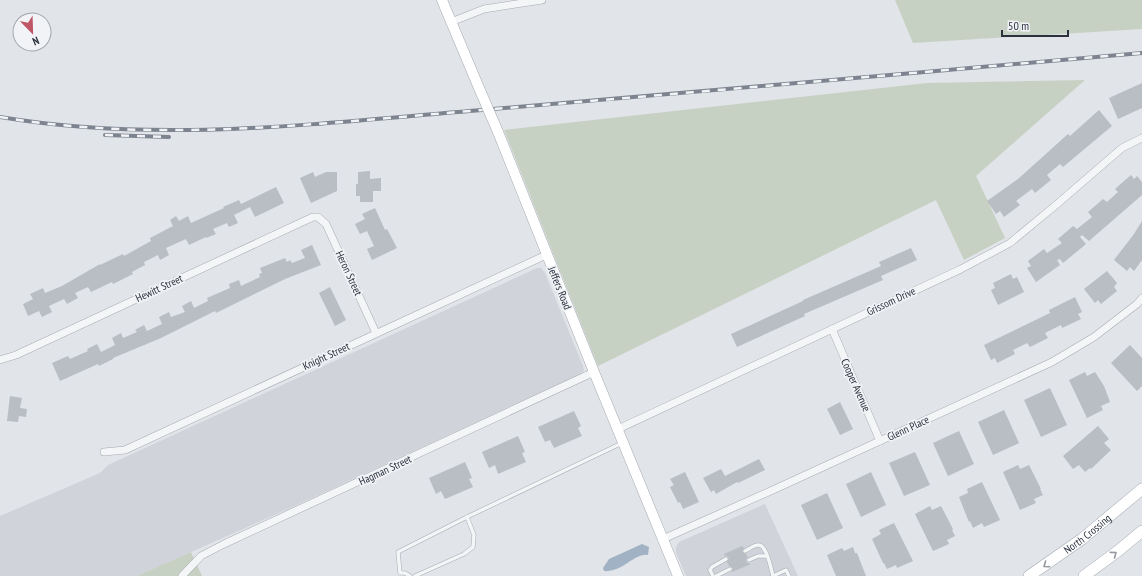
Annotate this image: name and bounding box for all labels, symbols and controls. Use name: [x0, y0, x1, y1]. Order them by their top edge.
north arrow: [12, 12, 52, 52]
scale bar: [1002, 12, 1068, 38]
text: 50 m: [1008, 18, 1029, 33]
text: N: [30, 34, 41, 49]
street label: Heron Street: [332, 248, 366, 298]
street label: Jeffers Road: [545, 264, 575, 312]
street label: Hewitt Street: [133, 271, 185, 305]
street label: Grissom Drive: [864, 283, 918, 318]
street label: Knight Street: [300, 339, 352, 373]
street label: Cooper Avenue: [838, 356, 874, 414]
street label: Glenn Place: [885, 412, 932, 444]
street label: Hagman Street: [356, 452, 414, 488]
street label: North Crossing: [1061, 511, 1114, 557]
one-way arrow: [1109, 552, 1116, 559]
one-way arrow: [1043, 560, 1050, 567]

